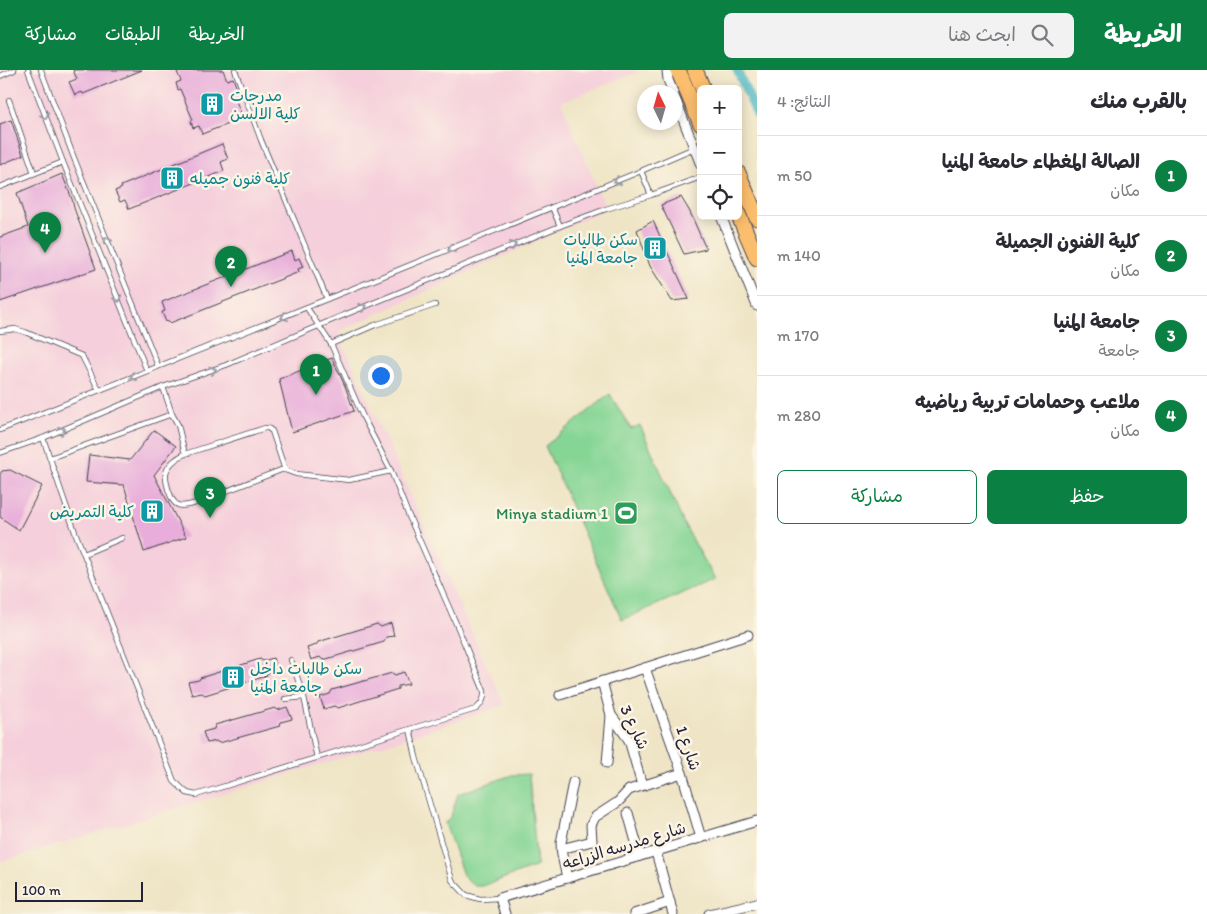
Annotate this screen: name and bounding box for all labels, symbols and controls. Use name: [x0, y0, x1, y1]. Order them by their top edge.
search box: [724, 13, 1074, 58]
text: الخريطة: [1104, 19, 1182, 48]
icon: search: [1028, 21, 1056, 49]
text: مشاركة: [25, 23, 77, 45]
text: الطبقات: [105, 23, 161, 45]
text: الخريطة: [189, 23, 245, 45]
text: ابحث هنا: [948, 23, 1016, 46]
north arrow: [637, 85, 682, 130]
map controls: [697, 85, 742, 220]
button: +: [697, 85, 742, 130]
place label: مدرجات كلية الالسن: [230, 86, 301, 123]
text: بالقرب منك: [1090, 88, 1187, 113]
building icon: مدرجات كلية الالسن: [199, 91, 225, 117]
text: النتائج: 4: [777, 92, 831, 111]
one-way arrow: [39, 111, 49, 119]
button: −: [697, 130, 742, 175]
text: الصالة المغطاء حامعة المنيا: [942, 150, 1140, 173]
building icon: كلية فنون جميله: [159, 165, 185, 191]
text: 50 m: [777, 166, 812, 185]
text: 1: [1167, 166, 1175, 185]
place label: كلية فنون جميله: [190, 169, 291, 189]
one-way arrow: [613, 174, 622, 185]
button: locate: [697, 175, 742, 220]
text: مكان: [1110, 181, 1140, 200]
pin: 4: [29, 212, 61, 253]
place label: سكن طاليات جامعة المنيا: [563, 230, 638, 267]
text: كلية الفنون الجميلة: [996, 230, 1140, 253]
building icon: سكن طاليات جامعة المنيا: [642, 235, 668, 261]
one-way arrow: [103, 236, 114, 245]
one-way arrow: [508, 240, 517, 251]
one-way arrow: [447, 243, 456, 253]
pin: 2: [215, 246, 247, 287]
text: 140 m: [777, 246, 821, 265]
text: 2: [1167, 246, 1175, 265]
text: مكان: [1110, 261, 1140, 280]
one-way arrow: [112, 294, 122, 303]
one-way arrow: [358, 303, 367, 314]
text: جامعة المنيا: [1053, 310, 1140, 333]
one-way arrow: [280, 311, 289, 321]
text: 170 m: [777, 326, 819, 345]
text: 3: [1167, 326, 1175, 345]
text: جامعة: [1098, 341, 1140, 360]
pin: 1: [300, 354, 332, 395]
your location: [368, 363, 394, 389]
one-way arrow: [208, 366, 216, 376]
one-way arrow: [129, 370, 138, 381]
text: ملاعب وحمامات تربية رياضيه: [915, 390, 1140, 413]
text: 280 m: [777, 406, 821, 425]
text: 4: [1166, 406, 1176, 425]
text: مكان: [1110, 421, 1140, 440]
one-way arrow: [57, 425, 66, 436]
button: مشاركة: [777, 470, 977, 524]
button: حفظ: [987, 470, 1187, 524]
pin: 3: [194, 477, 226, 518]
building icon: كلية التمريض: [139, 498, 165, 524]
sports icon: Minya stadium 1: [613, 500, 639, 526]
place label: كلية التمريض: [50, 502, 134, 521]
place label: Minya stadium 1: [496, 504, 609, 523]
place label: سكن طالبات داخل جامعة المنيا: [250, 659, 362, 696]
building icon: سكن طالبات داخل جامعة المنيا: [220, 664, 246, 690]
street label: شارع 3: [614, 702, 653, 753]
street label: شارع 1: [670, 723, 705, 773]
street label: شارع مدرسه الزراعه: [560, 818, 689, 875]
scale bar: [15, 879, 142, 902]
text: 100 m: [22, 882, 61, 899]

